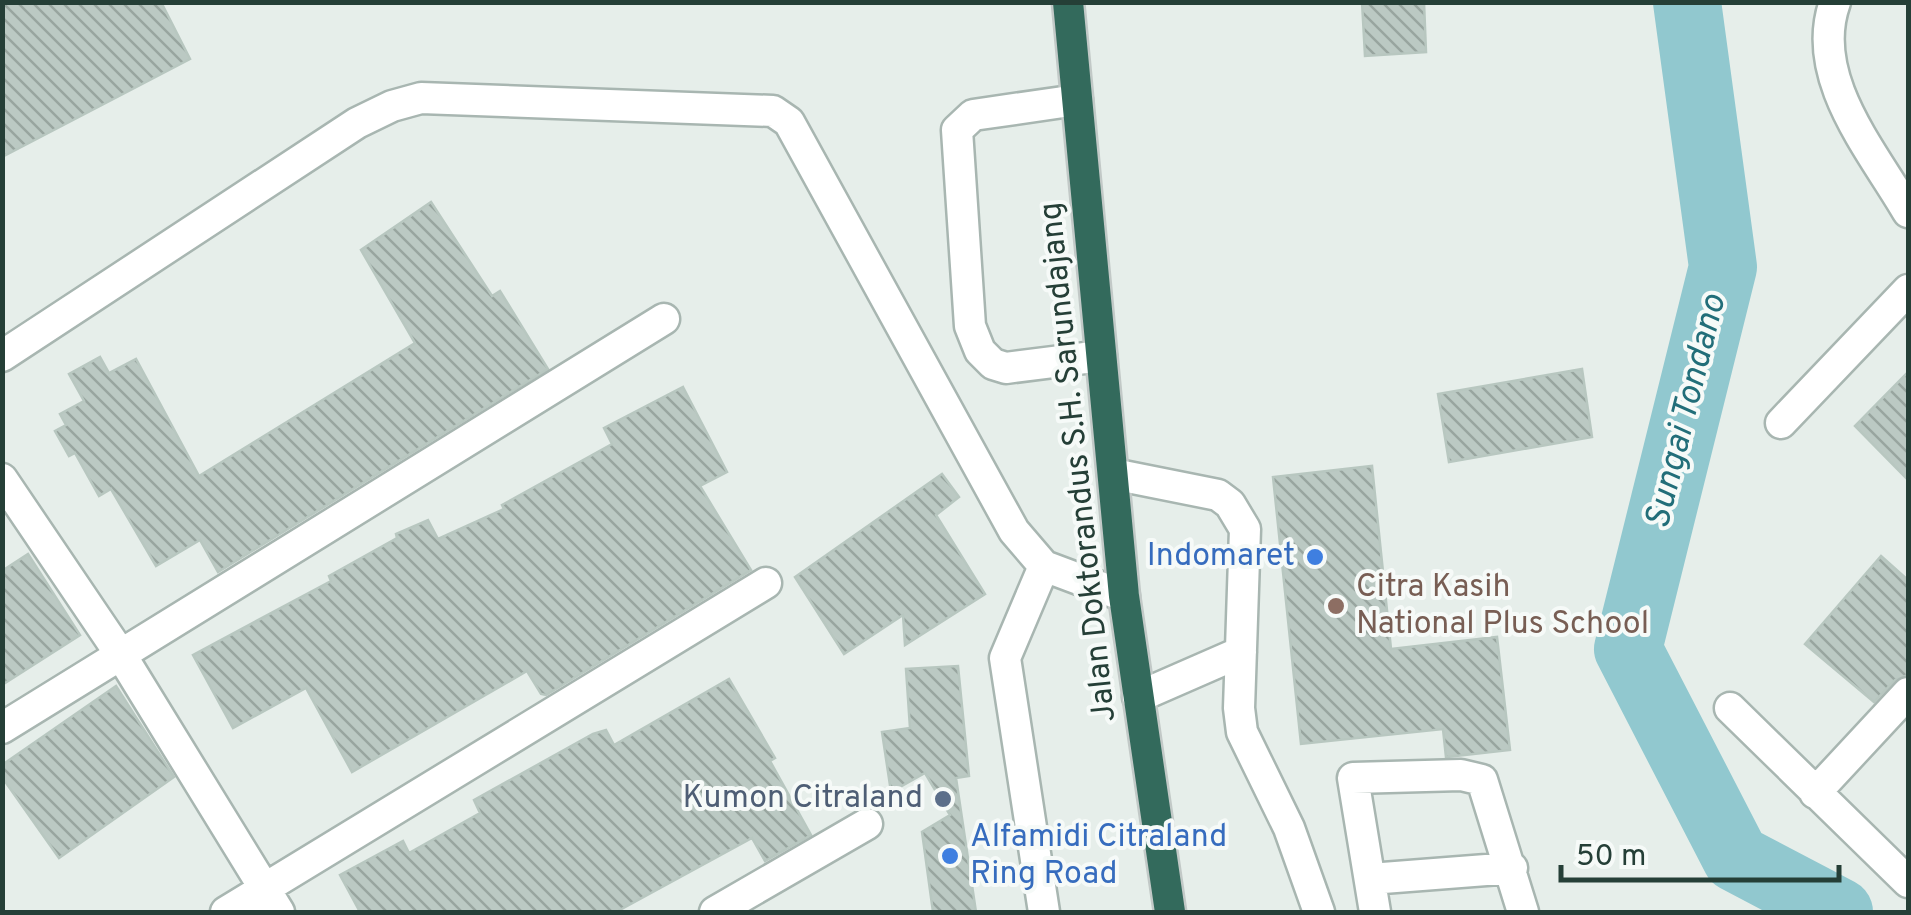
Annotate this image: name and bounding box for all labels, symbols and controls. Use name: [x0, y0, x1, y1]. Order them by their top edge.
street label: Jalan Doktorandus S.H. Sarundajang: [1032, 200, 1126, 724]
water label: Sungai Tondano: [1637, 290, 1737, 534]
place label: Indomaret: [1147, 537, 1295, 577]
marker: Indomaret: [1304, 546, 1326, 568]
place label: Citra Kasih National Plus School: [1356, 568, 1649, 645]
marker: Citra Kasih National Plus School: [1325, 595, 1347, 617]
place label: Kumon Citraland: [683, 779, 923, 819]
marker: Kumon Citraland: [932, 788, 954, 810]
place label: Alfamidi Citraland Ring Road: [970, 818, 1227, 895]
scale bar: [1561, 820, 1838, 882]
text: 50 m: [1576, 839, 1646, 876]
marker: Alfamidi Citraland Ring Road: [939, 845, 961, 867]

